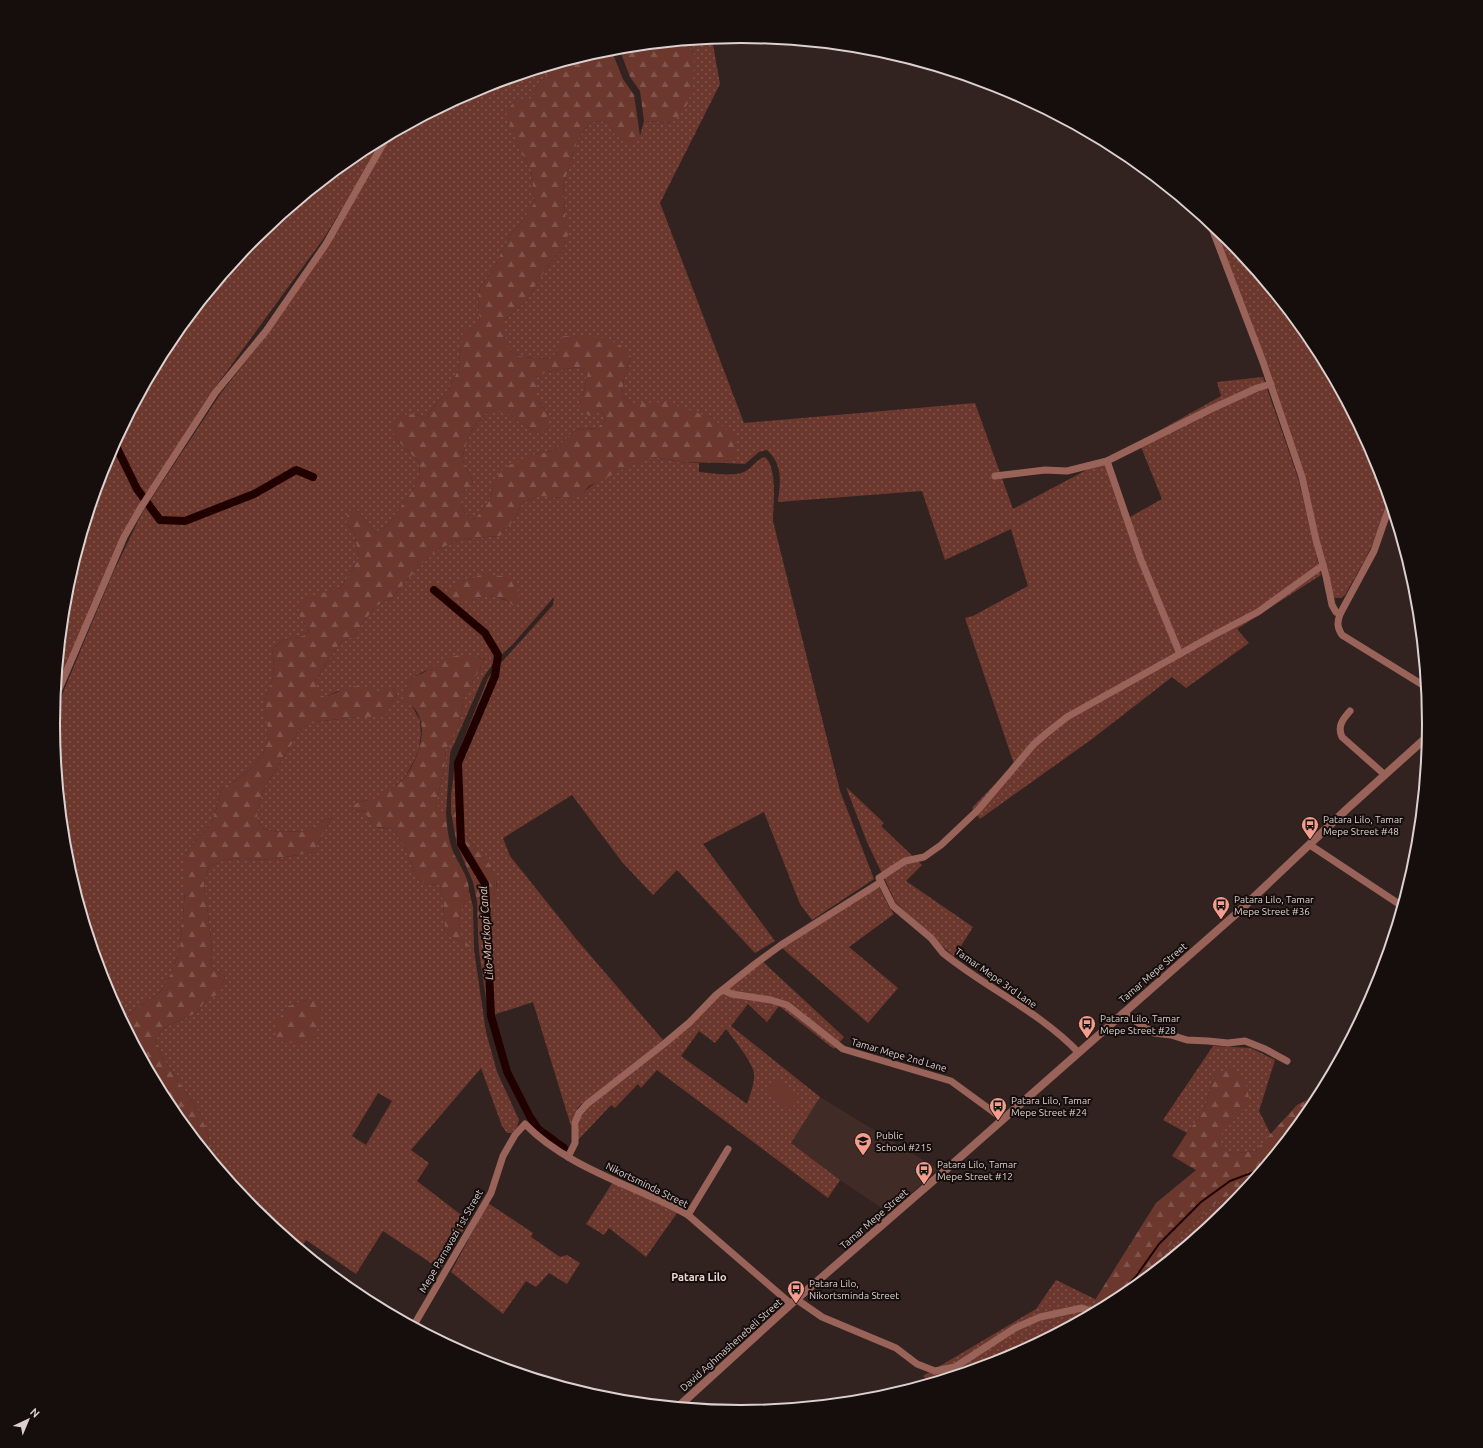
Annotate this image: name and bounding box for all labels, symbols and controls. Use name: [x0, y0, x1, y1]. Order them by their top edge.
place label: Patara Lilo, Tamar Mepe Street #48: [1323, 814, 1403, 837]
bus stop icon: Patara Lilo, Tamar Mepe Street #48: [1300, 815, 1320, 840]
water label: Lilo-Martkopi Canal: [477, 885, 495, 981]
place label: Patara Lilo, Tamar Mepe Street #36: [1234, 894, 1314, 917]
bus stop icon: Patara Lilo, Tamar Mepe Street #36: [1211, 895, 1231, 920]
street label: Tamar Mepe Street: [1117, 941, 1189, 1005]
street label: Tamar Mepe 3rd Lane: [953, 946, 1039, 1010]
place label: Patara Lilo, Tamar Mepe Street #28: [1100, 1013, 1180, 1036]
bus stop icon: Patara Lilo, Tamar Mepe Street #28: [1077, 1014, 1097, 1039]
street label: Tamar Mepe 2nd Lane: [850, 1036, 948, 1074]
place label: Patara Lilo, Tamar Mepe Street #24: [1011, 1095, 1091, 1118]
bus stop icon: Patara Lilo, Tamar Mepe Street #24: [988, 1096, 1008, 1121]
place label: Public School #215: [876, 1130, 932, 1153]
school or university icon: Public School #215: [853, 1131, 873, 1156]
place label: Patara Lilo, Tamar Mepe Street #12: [937, 1159, 1017, 1182]
street label: Nikortsminda Street: [604, 1160, 690, 1210]
bus stop icon: Patara Lilo, Tamar Mepe Street #12: [914, 1160, 934, 1185]
street label: Tamar Mepe Street: [838, 1187, 910, 1251]
street label: Mepe Parnavazi 1st Street: [417, 1188, 485, 1294]
district label: Patara Lilo: [671, 1271, 727, 1283]
place label: Patara Lilo, Nikortsminda Street: [809, 1278, 899, 1301]
bus stop icon: Patara Lilo, Nikortsminda Street: [786, 1279, 806, 1304]
street label: David Aghmashenebeli Street: [678, 1296, 784, 1394]
north arrow: [8, 1400, 48, 1440]
text: N: [28, 1406, 42, 1420]

